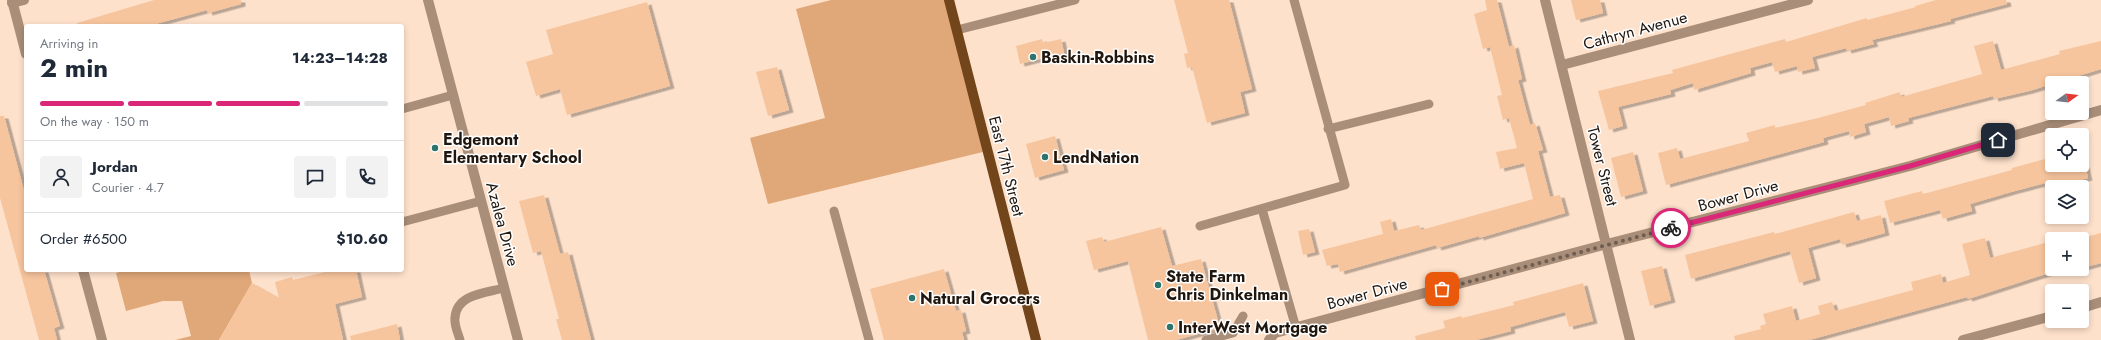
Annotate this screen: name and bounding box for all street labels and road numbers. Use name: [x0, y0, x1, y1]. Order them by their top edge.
street label: Cathryn Avenue: [1580, 6, 1690, 55]
street label: East 17th Street: [983, 114, 1030, 219]
street label: Tower Street: [1581, 124, 1624, 209]
street label: Bower Drive: [1695, 174, 1781, 217]
street label: Azalea Drive: [480, 179, 525, 269]
street label: Bower Drive: [1324, 272, 1410, 315]

